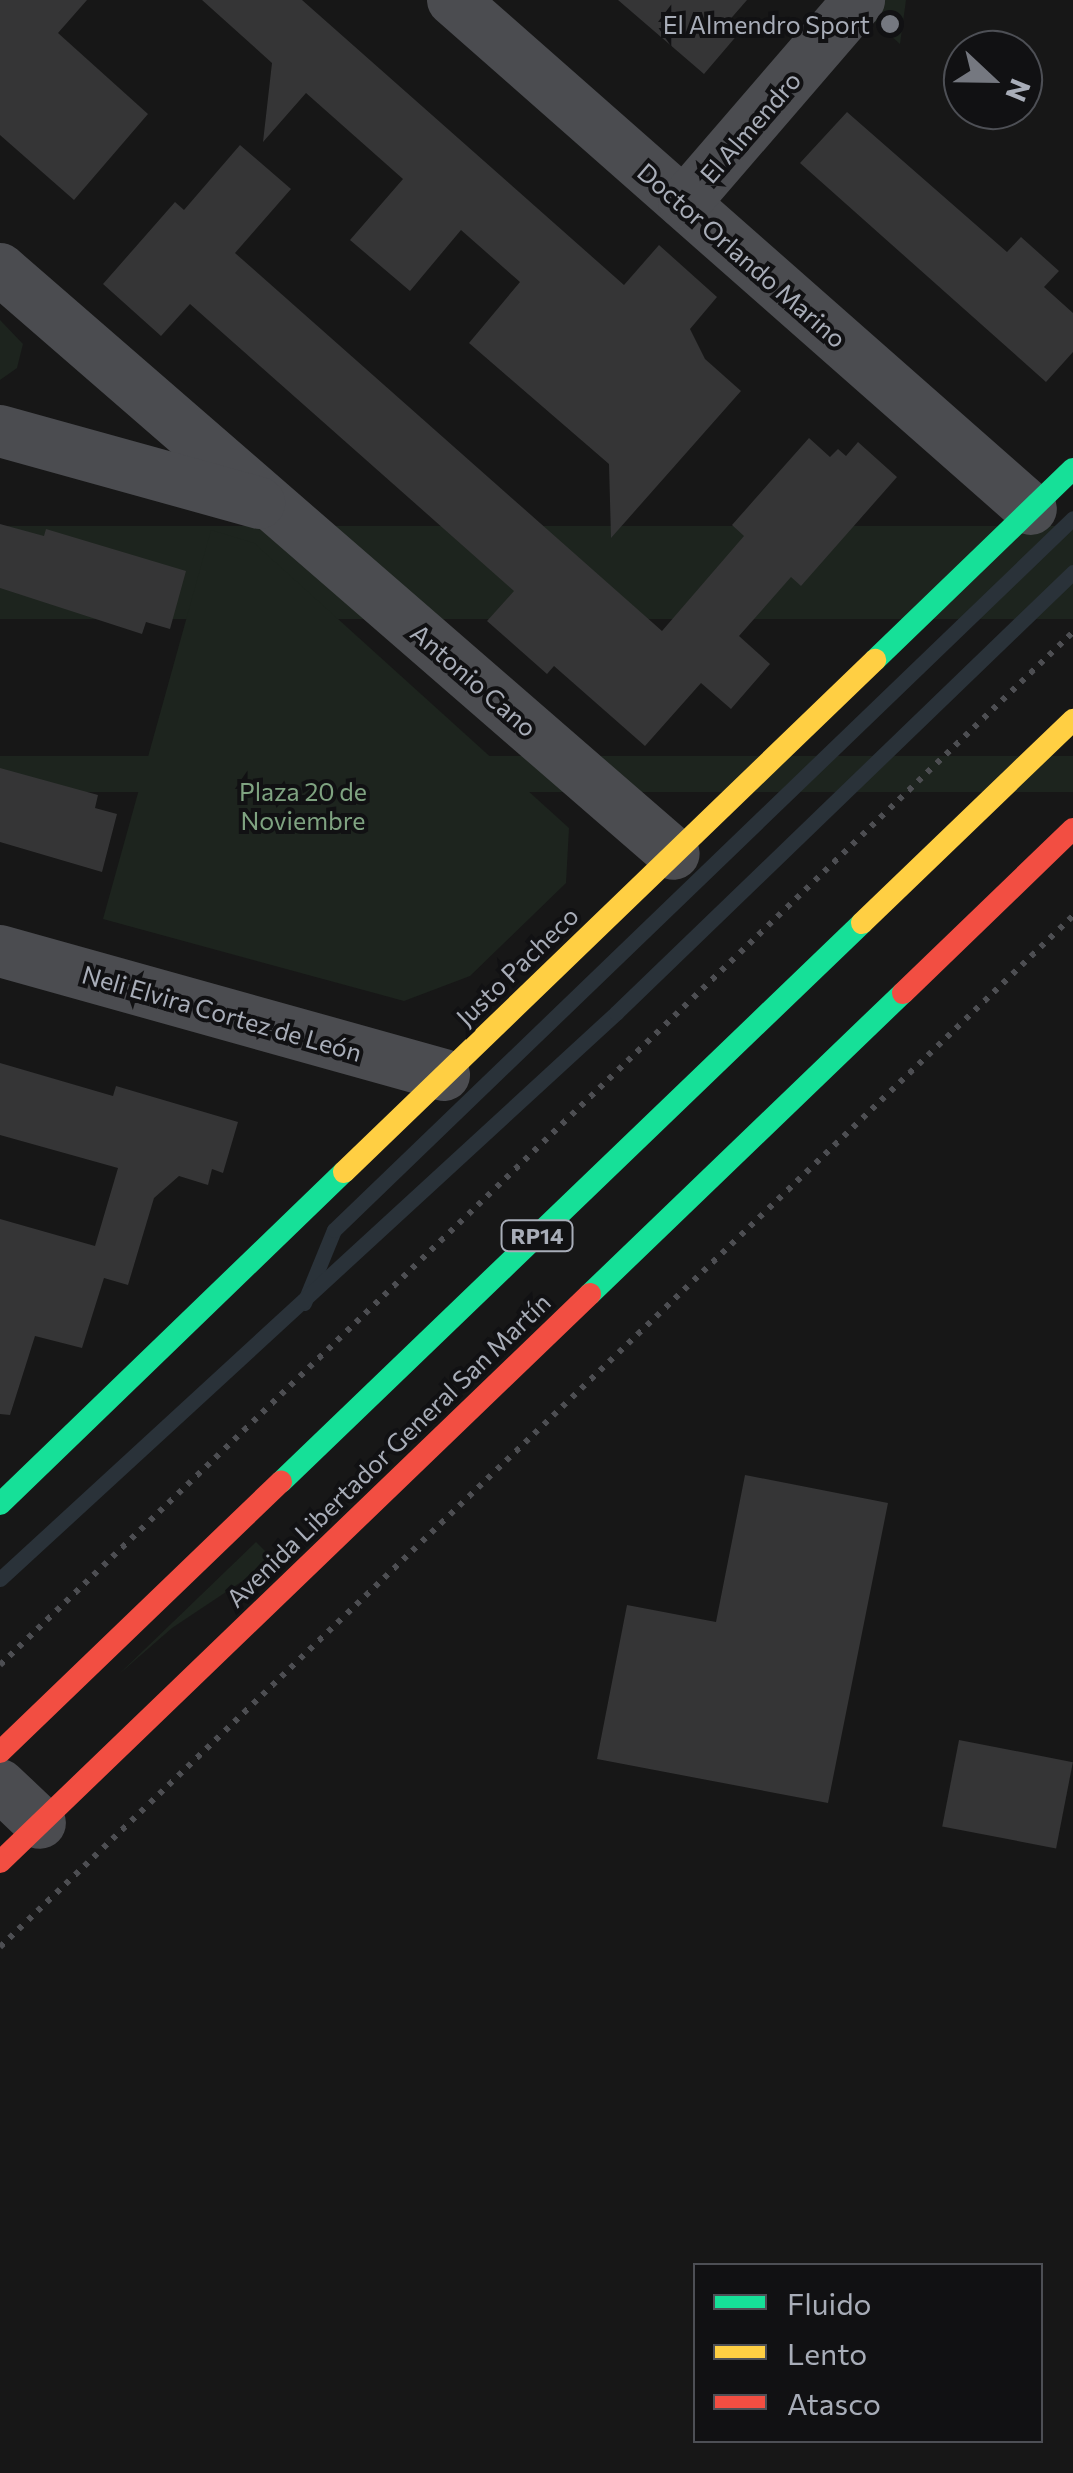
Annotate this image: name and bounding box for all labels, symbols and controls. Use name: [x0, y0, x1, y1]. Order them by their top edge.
place label: El Almendro Sport: [663, 9, 870, 39]
marker: El Almendro Sport: [879, 13, 901, 35]
north arrow: [943, 30, 1043, 130]
street label: El Almendro: [693, 65, 807, 189]
text: N: [999, 74, 1039, 107]
street label: Doctor Orlando Marino: [632, 156, 852, 354]
street label: Antonio Cano: [405, 617, 543, 743]
park label: Plaza 20 de Noviembre: [239, 777, 367, 836]
street label: Justo Pacheco: [450, 900, 584, 1032]
street label: Neli Elvira Cortez de León: [79, 959, 365, 1067]
road number: RP14: [500, 1219, 574, 1253]
street label: Avenida Libertador General San Martín: [220, 1287, 556, 1613]
legend: [693, 2263, 1043, 2443]
text: Fluido: [787, 2284, 872, 2321]
text: Lento: [787, 2334, 867, 2371]
text: Atasco: [787, 2384, 881, 2421]

